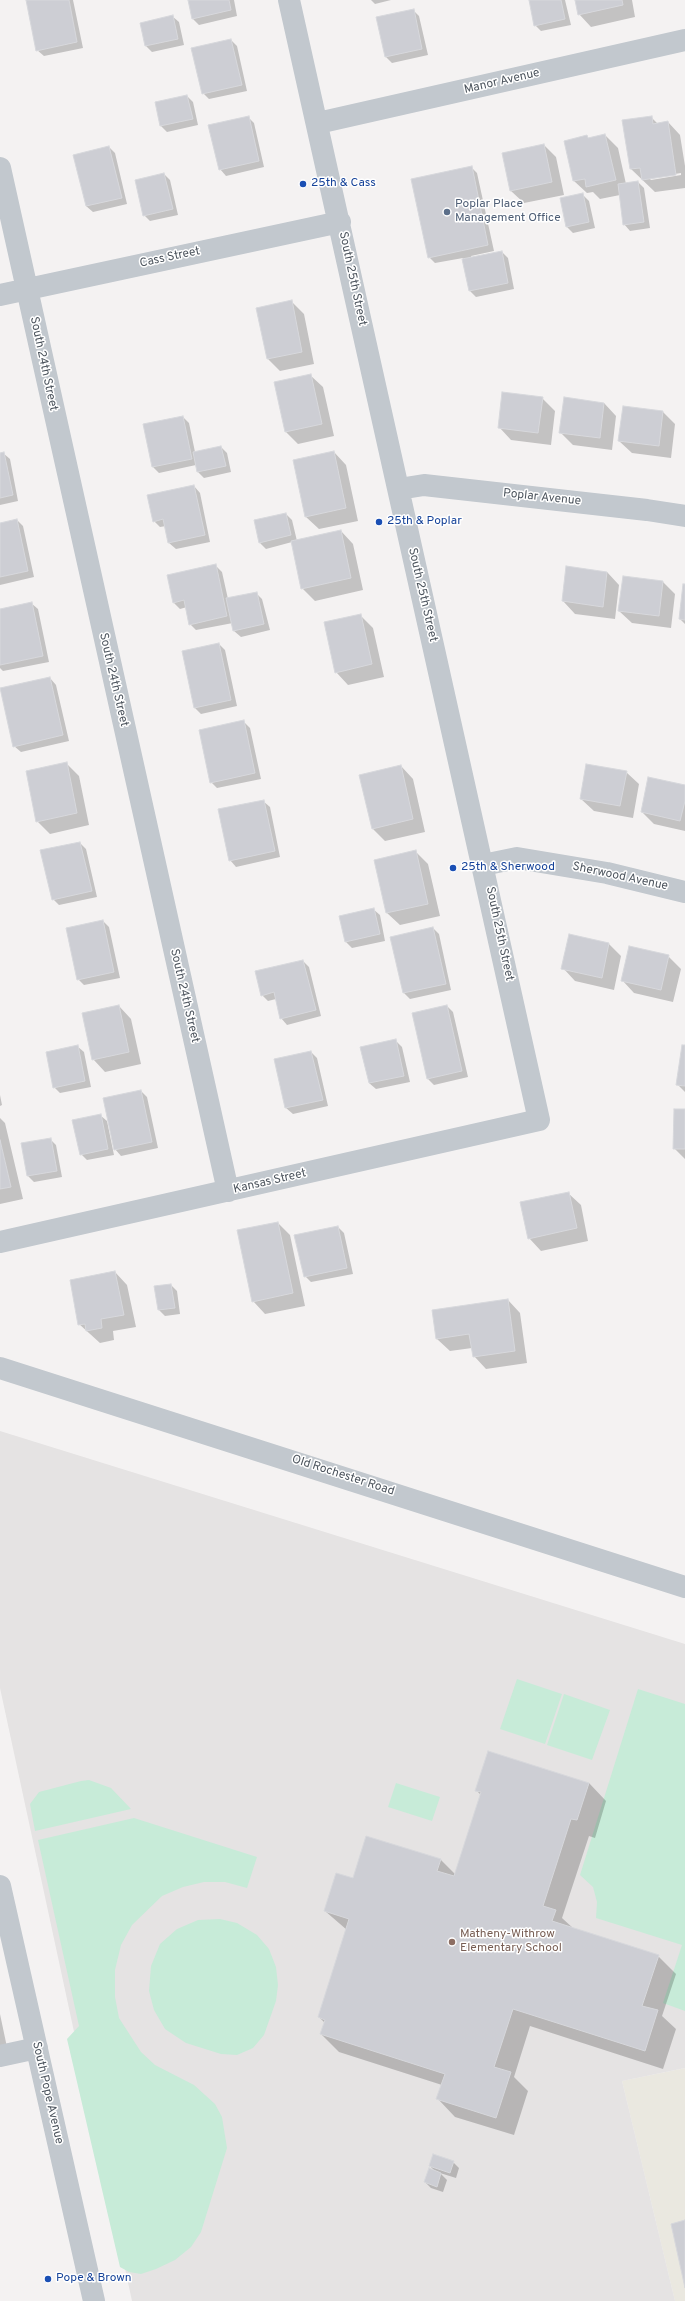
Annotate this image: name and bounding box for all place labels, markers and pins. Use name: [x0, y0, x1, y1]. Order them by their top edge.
place label: 25th & Cass: [311, 177, 376, 191]
marker: 25th & Cass: [298, 179, 308, 189]
place label: Poplar Place Management Office: [455, 198, 561, 226]
marker: Poplar Place Management Office: [442, 207, 452, 217]
place label: 25th & Poplar: [387, 515, 462, 529]
marker: 25th & Poplar: [374, 517, 384, 527]
place label: 25th & Sherwood: [461, 861, 555, 875]
marker: 25th & Sherwood: [448, 863, 458, 873]
place label: Matheny-Withrow Elementary School: [460, 1928, 562, 1956]
marker: Matheny-Withrow Elementary School: [447, 1937, 457, 1947]
place label: Pope & Brown: [56, 2272, 132, 2286]
marker: Pope & Brown: [43, 2274, 53, 2284]

